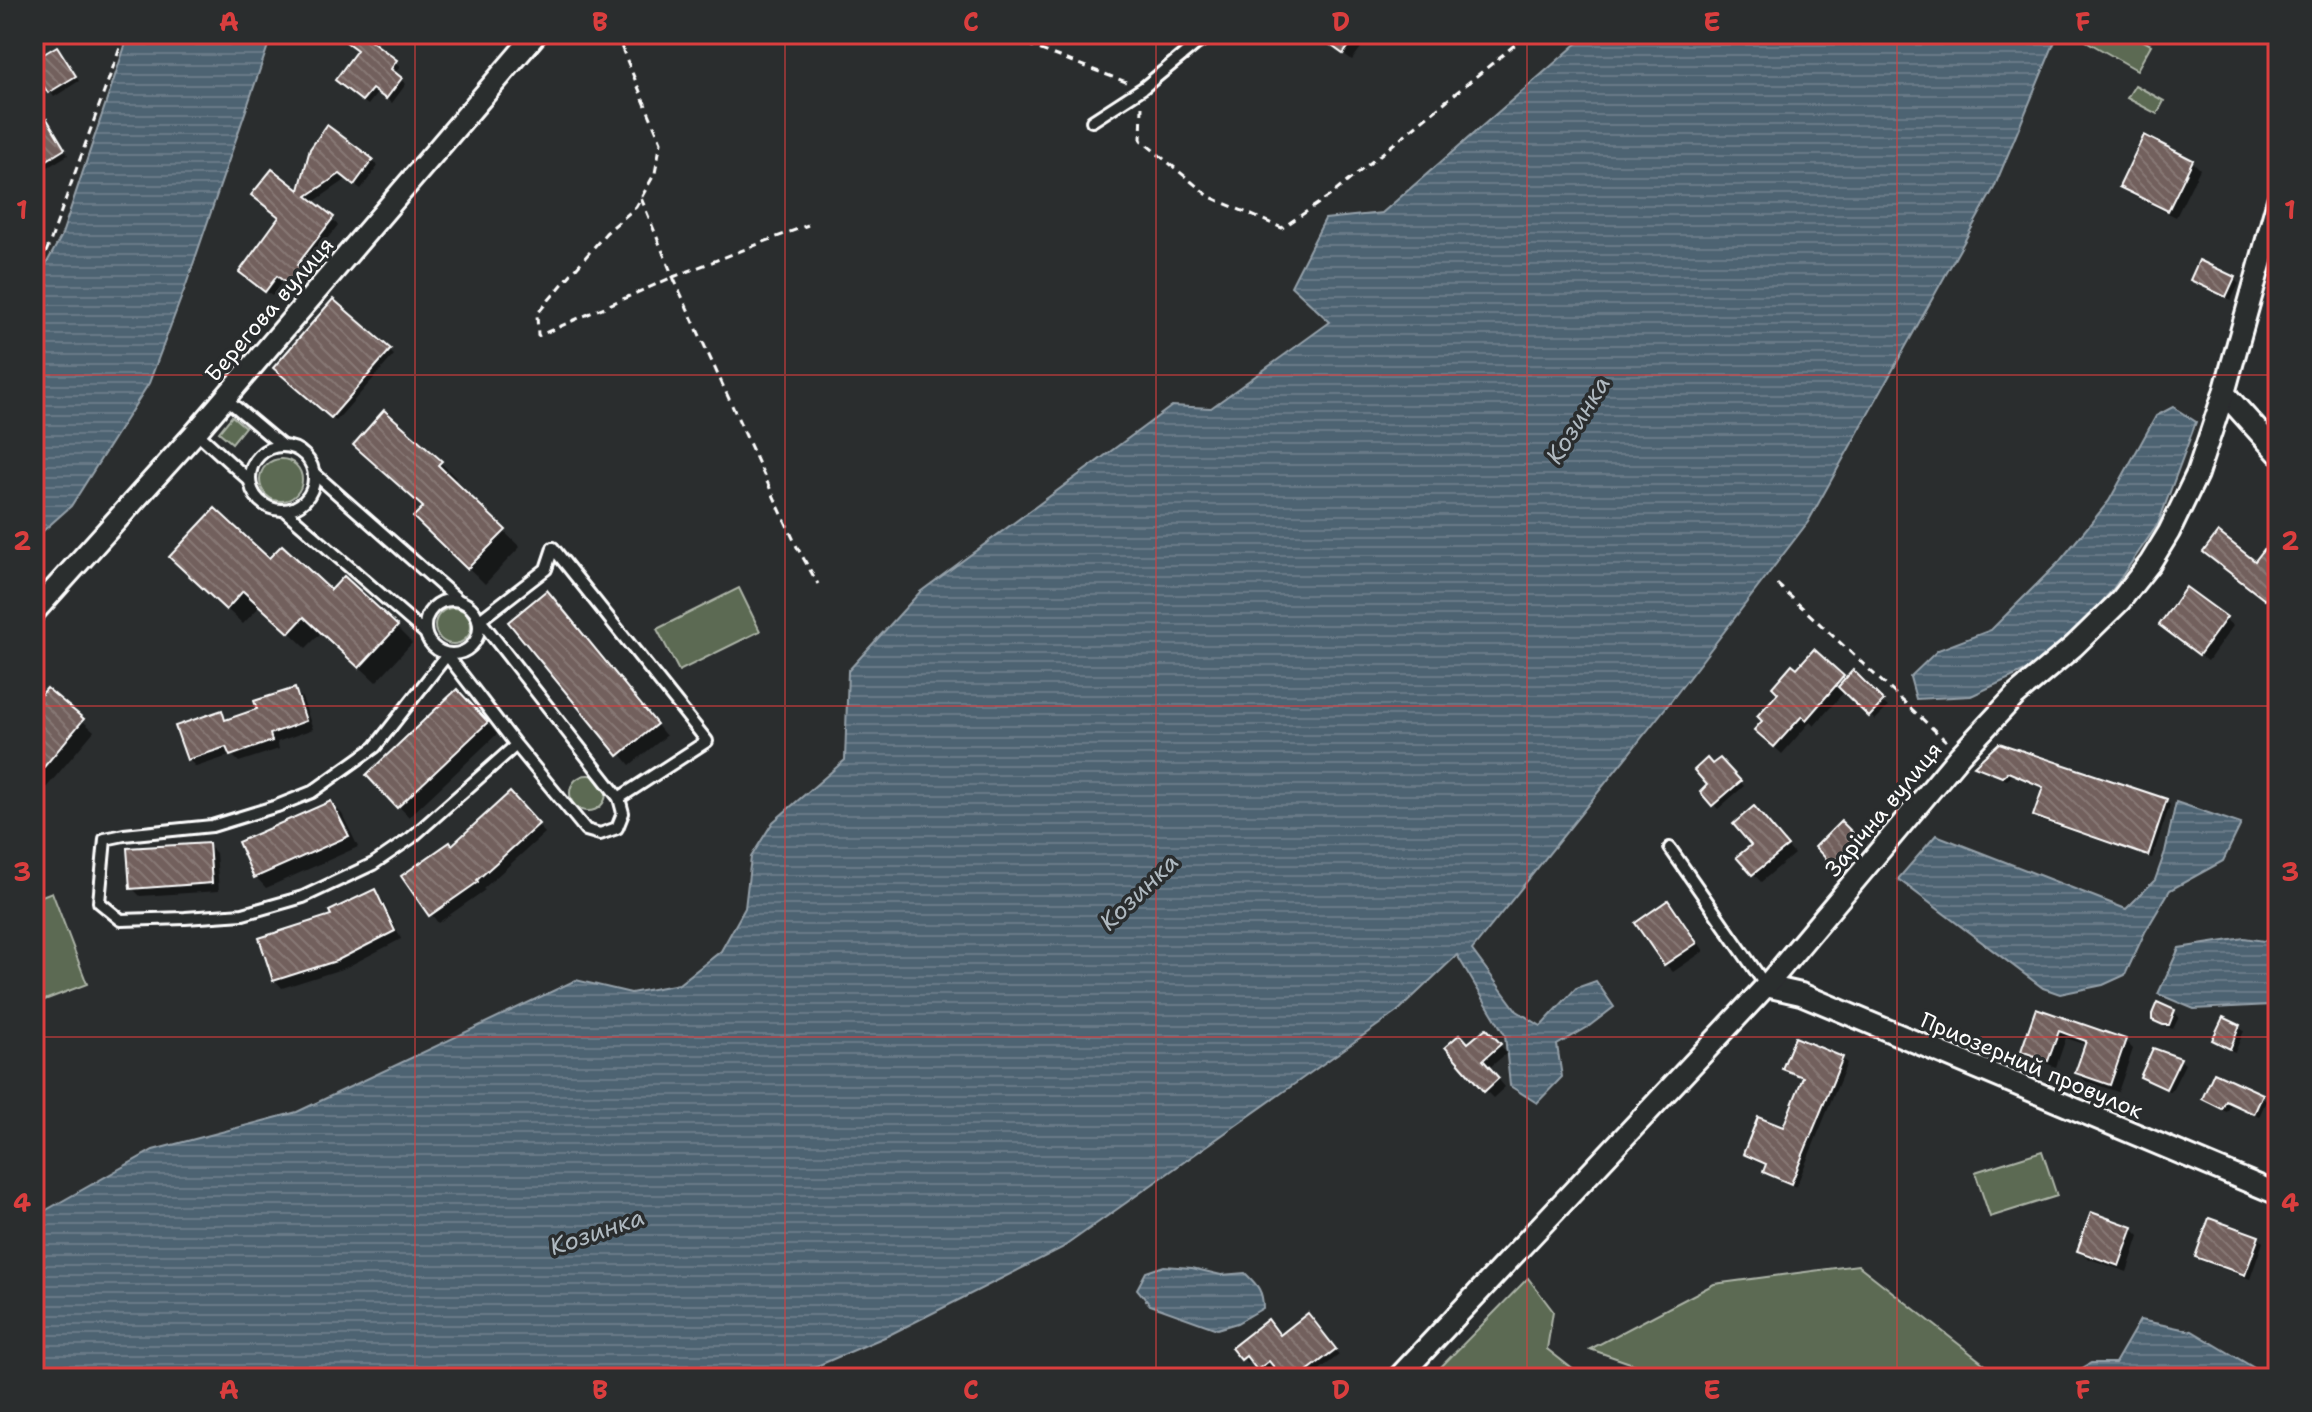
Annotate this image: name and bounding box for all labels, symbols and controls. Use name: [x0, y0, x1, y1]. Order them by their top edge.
text: A: [219, 4, 239, 39]
text: B: [592, 4, 608, 39]
text: C: [963, 4, 979, 39]
text: D: [1332, 4, 1350, 39]
text: E: [1703, 4, 1721, 39]
text: F: [2075, 4, 2091, 39]
text: 1: [16, 192, 28, 227]
text: 1: [2284, 192, 2296, 227]
street label: Берегова вулиця: [198, 231, 340, 388]
water label: Козинка: [1538, 370, 1618, 470]
text: 2: [13, 523, 31, 558]
text: 2: [2281, 523, 2299, 558]
street label: Зарічна вулиця: [1819, 736, 1948, 883]
water label: Козинка: [1092, 846, 1186, 938]
text: 3: [13, 854, 31, 889]
text: 3: [2281, 854, 2299, 889]
street label: Приозерний провулок: [1916, 1005, 2148, 1126]
text: 4: [13, 1185, 31, 1220]
text: 4: [2281, 1185, 2299, 1220]
water label: Козинка: [545, 1201, 649, 1263]
text: A: [219, 1372, 239, 1407]
text: B: [592, 1372, 608, 1407]
text: C: [963, 1372, 979, 1407]
text: D: [1332, 1372, 1350, 1407]
text: E: [1703, 1372, 1721, 1407]
text: F: [2075, 1372, 2091, 1407]

